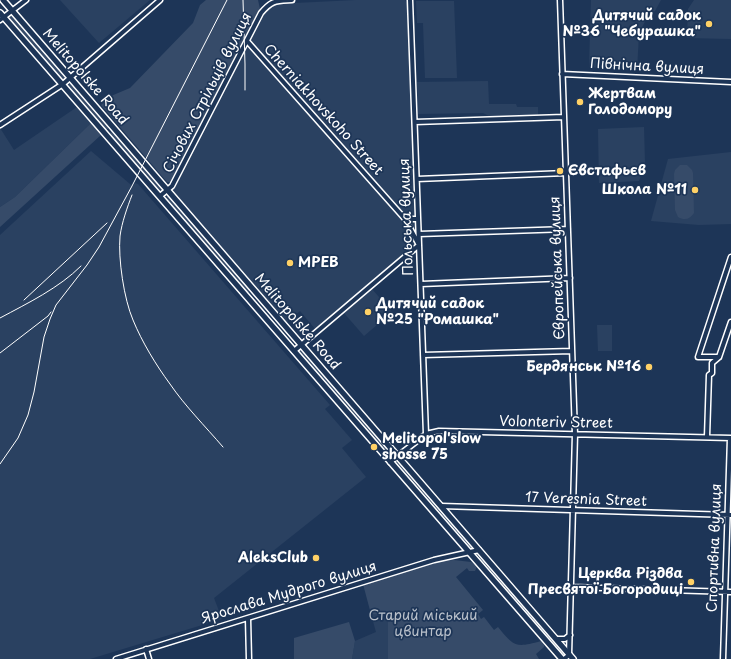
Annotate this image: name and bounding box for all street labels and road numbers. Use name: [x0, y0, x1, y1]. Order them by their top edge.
street label: Січових Стрільців вулиця: [160, 10, 256, 176]
street label: Melitopolske Road: [39, 25, 131, 129]
street label: Cherniakhovskoho Street: [260, 41, 386, 179]
street label: Північна вулиця: [589, 56, 705, 78]
street label: Польська вулиця: [397, 158, 417, 276]
street label: Європейська вулиця: [547, 196, 569, 340]
street label: Melitopolske Road: [251, 270, 343, 374]
street label: Volonteriv Street: [499, 414, 613, 432]
street label: Спортивна вулиця: [704, 483, 726, 613]
street label: 17 Veresnia Street: [525, 489, 647, 511]
street label: Ярослава Мудрого вулиця: [199, 558, 379, 628]

